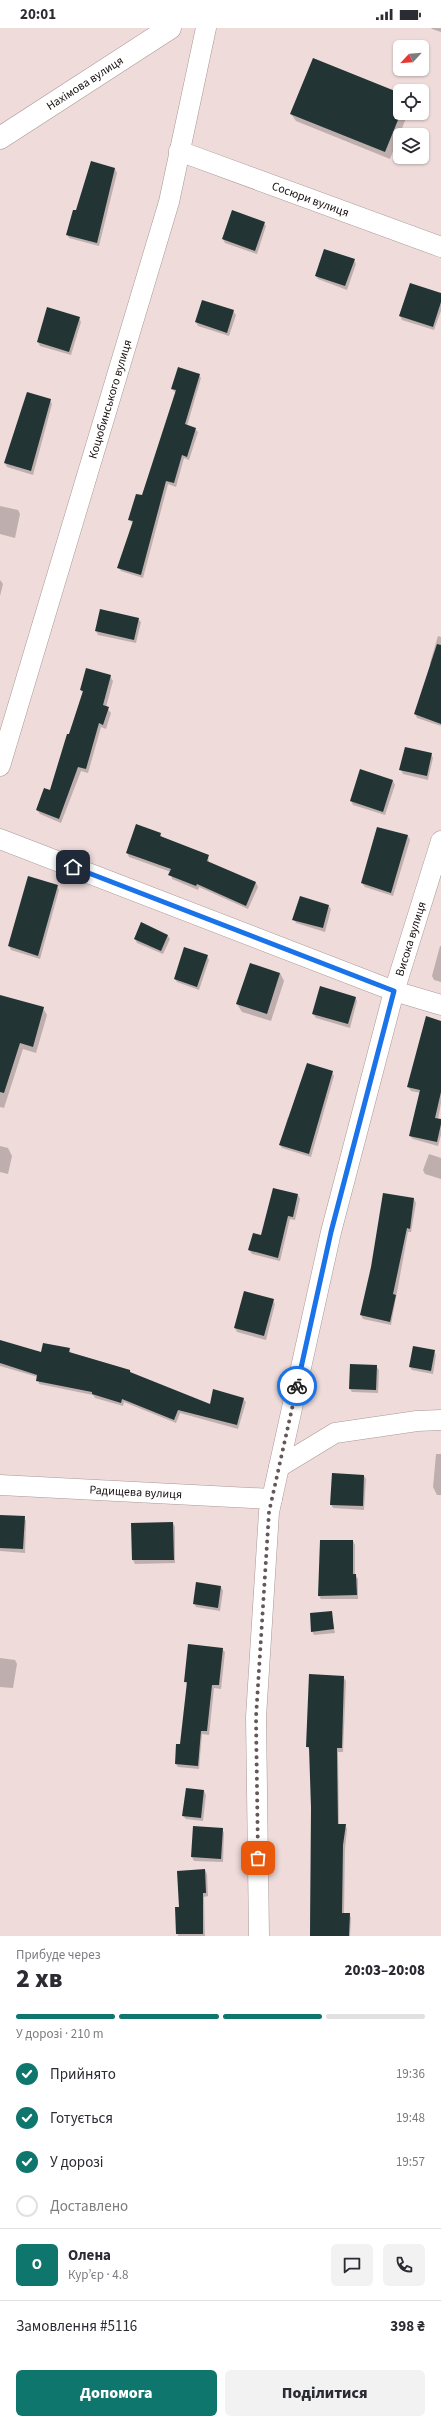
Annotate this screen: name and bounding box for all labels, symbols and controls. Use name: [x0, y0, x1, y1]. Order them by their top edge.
text: 20:01: [20, 4, 56, 25]
north arrow: [393, 40, 429, 76]
map controls: [393, 40, 429, 164]
street label: Нахімова вулиця: [43, 52, 127, 114]
button: locate: [393, 84, 429, 120]
button: layers: [393, 128, 429, 164]
street label: Сосюри вулиця: [269, 177, 352, 221]
street label: Коцюбинського вулиця: [84, 337, 136, 461]
pin: [56, 850, 90, 884]
icon: home: [62, 856, 84, 878]
street label: Висока вулиця: [391, 899, 430, 978]
courier: [277, 1366, 317, 1406]
icon: bike: [286, 1375, 308, 1397]
street label: Радищева вулиця: [89, 1481, 183, 1503]
pin: [241, 1841, 275, 1875]
icon: bag: [247, 1847, 269, 1869]
text: Прибуде через: [16, 1946, 101, 1964]
text: 2 хв: [16, 1960, 63, 1997]
text: 20:03–20:08: [344, 1960, 425, 1981]
text: У дорозі · 210 m: [16, 2025, 104, 2043]
icon: check: [16, 2063, 38, 2085]
text: Прийнято: [50, 2064, 116, 2085]
text: 19:36: [396, 2065, 425, 2083]
icon: check: [16, 2107, 38, 2129]
text: Готується: [50, 2108, 113, 2129]
text: 19:48: [396, 2109, 425, 2127]
icon: check: [16, 2151, 38, 2173]
text: У дорозі: [50, 2152, 104, 2173]
text: 19:57: [396, 2153, 425, 2171]
text: Доставлено: [50, 2196, 128, 2217]
button: chat: [331, 2244, 373, 2286]
button: phone: [383, 2244, 425, 2286]
text: Олена: [68, 2245, 111, 2266]
text: О: [32, 2254, 42, 2275]
text: Кур’єр · 4.8: [68, 2266, 128, 2284]
text: Замовлення #5116: [16, 2316, 137, 2337]
text: 398 ₴: [390, 2316, 425, 2337]
button: Допомога: [16, 2370, 217, 2416]
button: Поділитися: [225, 2370, 425, 2416]

